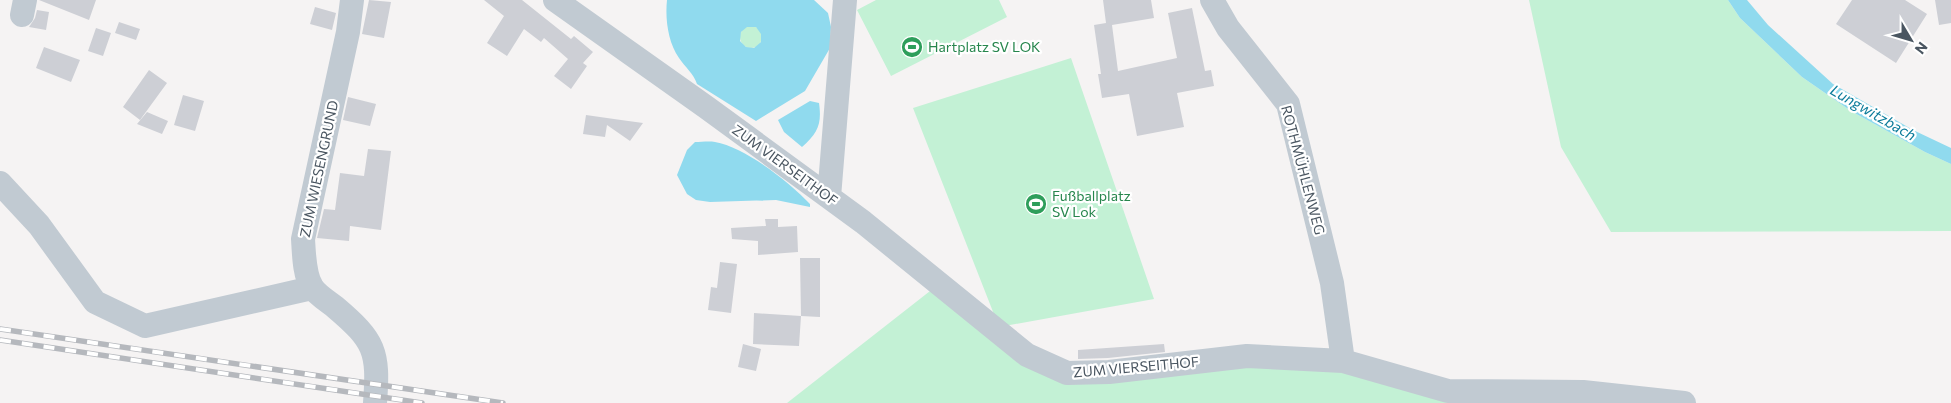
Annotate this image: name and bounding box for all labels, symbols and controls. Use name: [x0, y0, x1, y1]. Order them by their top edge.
north arrow: [1886, 15, 1936, 65]
sports icon: Hartplatz SV LOK: [900, 35, 924, 59]
place label: Hartplatz SV LOK: [928, 38, 1041, 55]
text: N: [1912, 39, 1932, 58]
water label: Lungwitzbach: [1827, 80, 1920, 144]
street label: ZUM WIESENGRUND: [296, 99, 341, 239]
street label: ROTHMÜHLENWEG: [1278, 103, 1329, 236]
street label: ZUM VIERSEITHOF: [729, 121, 841, 209]
place label: Fußballplatz SV Lok: [1052, 187, 1131, 220]
sports icon: Fußballplatz SV Lok: [1024, 192, 1048, 216]
street label: ZUM VIERSEITHOF: [1072, 353, 1200, 380]

